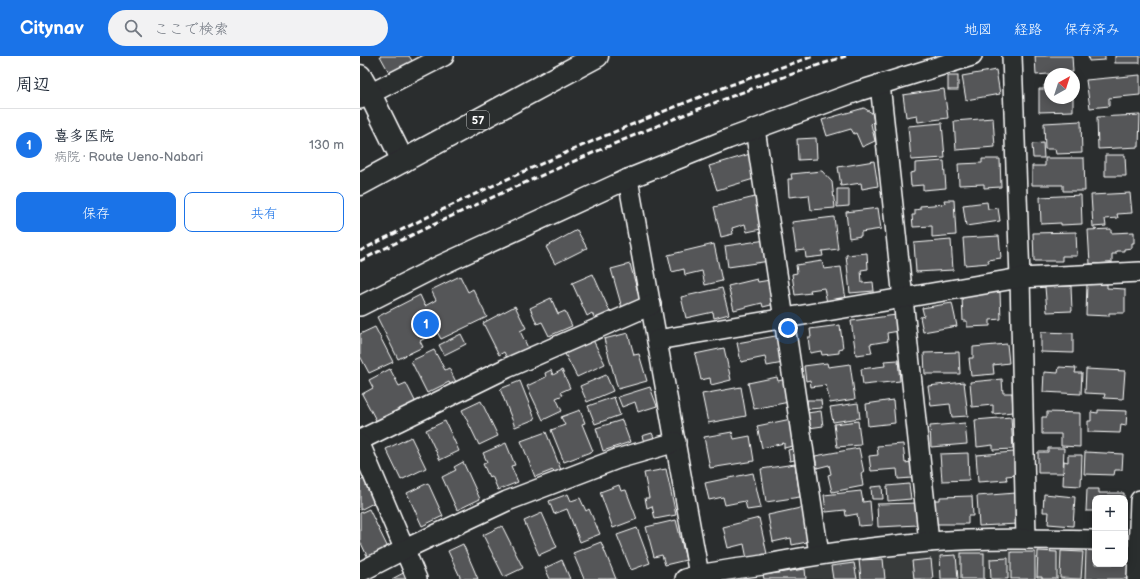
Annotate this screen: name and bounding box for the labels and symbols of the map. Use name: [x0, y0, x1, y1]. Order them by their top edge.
north arrow: [1044, 68, 1080, 104]
road number: 57: [467, 111, 489, 129]
pin: 1: [413, 309, 439, 339]
your location: [778, 318, 798, 338]

